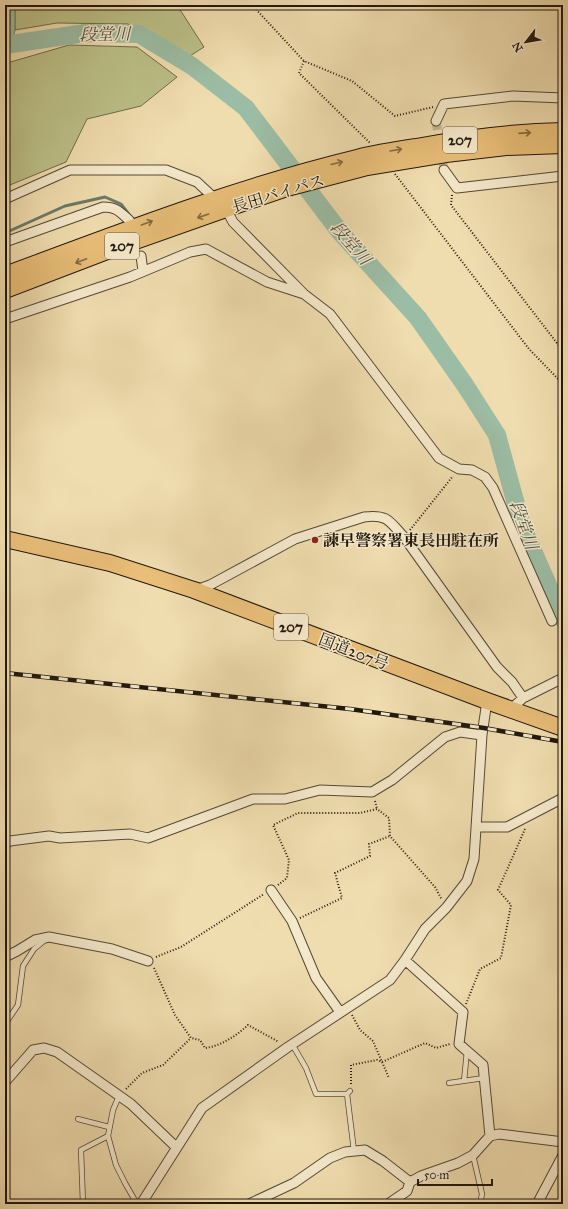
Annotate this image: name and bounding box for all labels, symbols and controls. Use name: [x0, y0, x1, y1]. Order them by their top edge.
north arrow: [506, 22, 546, 62]
water label: 段堂川: [79, 24, 133, 45]
text: N: [510, 39, 526, 54]
road number: 207: [443, 127, 477, 153]
one-way arrow: [518, 129, 531, 136]
one-way arrow: [389, 146, 402, 154]
one-way arrow: [331, 159, 344, 166]
street label: 長田バイパス: [230, 170, 327, 217]
one-way arrow: [198, 213, 210, 221]
water label: 段堂川: [326, 217, 377, 271]
one-way arrow: [140, 219, 152, 227]
road number: 207: [105, 233, 139, 259]
one-way arrow: [76, 258, 88, 266]
water label: 段堂川: [505, 498, 543, 555]
place label: 諫早警察署東長田駐在所: [323, 531, 499, 550]
marker: 諫早警察署東長田駐在所: [310, 535, 320, 545]
road number: 207: [274, 614, 308, 640]
street label: 国道207号: [316, 629, 392, 674]
scale bar: [418, 1161, 492, 1187]
text: 50 m: [424, 1168, 449, 1182]

